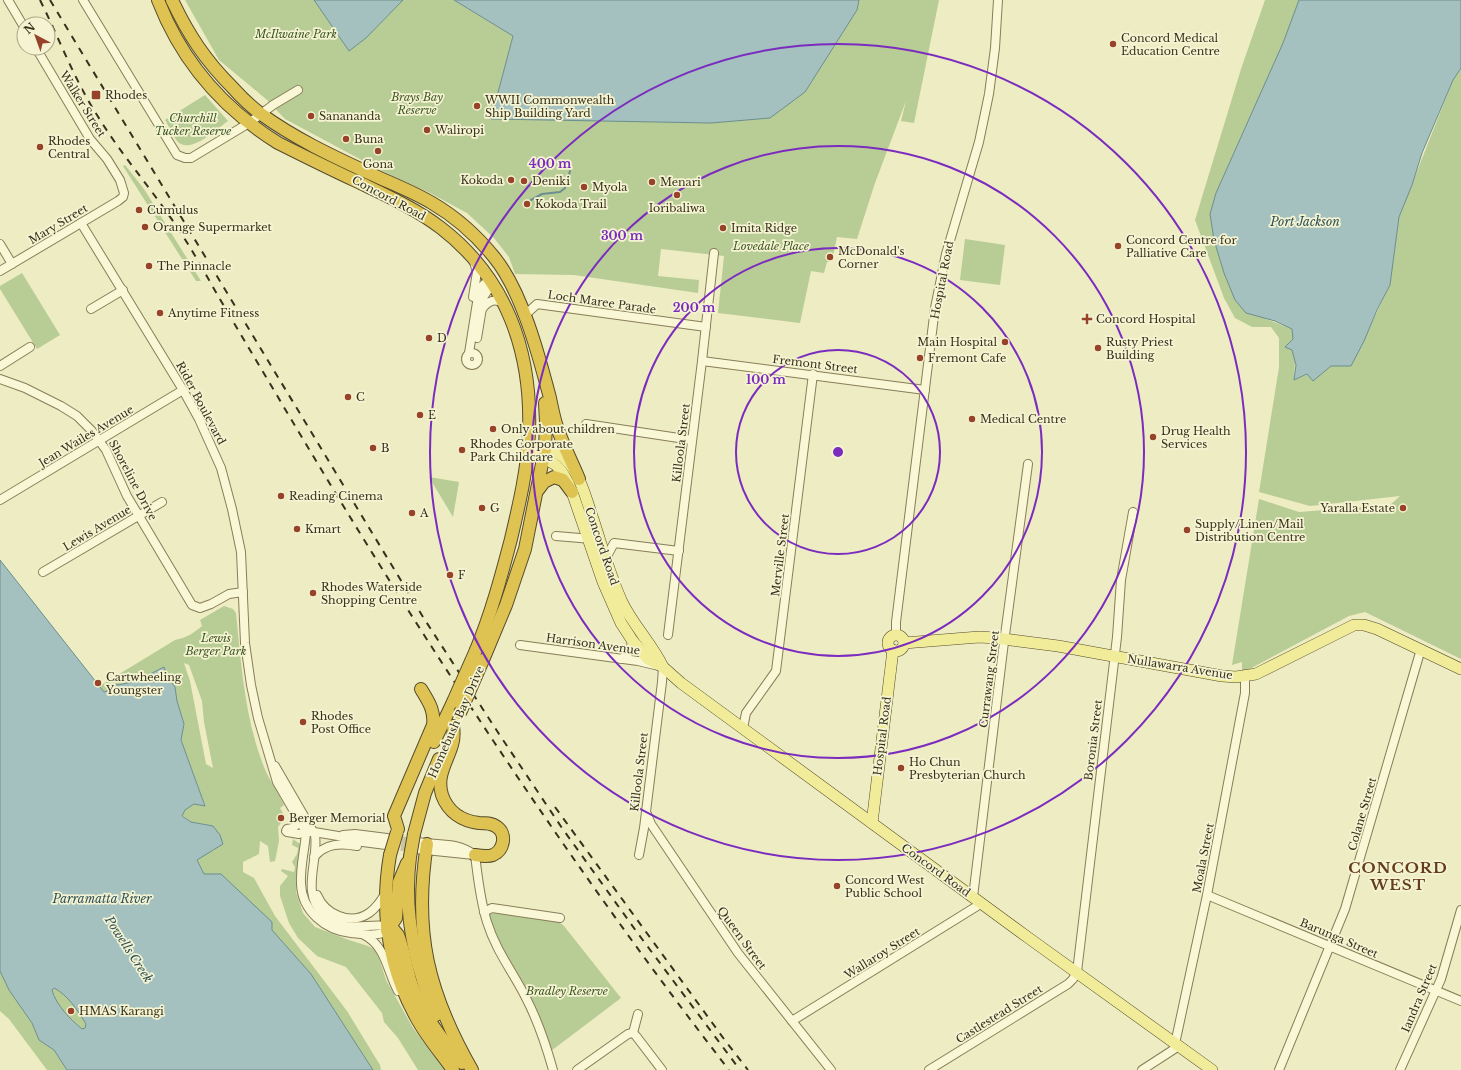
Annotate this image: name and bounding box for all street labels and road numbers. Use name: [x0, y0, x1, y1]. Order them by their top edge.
street label: Walker Street: [57, 67, 109, 140]
street label: Concord Road: [350, 173, 429, 224]
street label: Mary Street: [26, 201, 91, 247]
street label: Hospital Road: [928, 239, 957, 320]
street label: Loch Maree Parade: [547, 287, 657, 317]
street label: Fremont Street: [772, 352, 859, 376]
street label: Rider Boulevard: [173, 359, 229, 448]
street label: Jean Wailes Avenue: [34, 402, 136, 471]
street label: Killoola Street: [669, 402, 693, 483]
street label: Shoreline Drive: [106, 437, 160, 523]
street label: Lewis Avenue: [60, 502, 134, 554]
street label: Concord Road: [582, 505, 622, 587]
street label: Merville Street: [768, 512, 792, 597]
street label: Currawang Street: [976, 629, 1002, 729]
street label: Harrison Avenue: [545, 630, 641, 658]
street label: Nullawarra Avenue: [1126, 652, 1234, 682]
street label: Homebush Bay Drive: [425, 664, 487, 780]
street label: Hospital Road: [870, 695, 894, 776]
street label: Boronia Street: [1081, 698, 1105, 781]
street label: Killoola Street: [627, 731, 651, 812]
street label: Colane Street: [1345, 775, 1379, 852]
street label: Moala Street: [1189, 821, 1217, 894]
street label: Concord Road: [899, 840, 974, 900]
street label: Queen Street: [715, 904, 770, 973]
street label: Barunga Street: [1298, 915, 1381, 961]
street label: Wallaroy Street: [841, 924, 923, 982]
street label: Iandra Street: [1398, 961, 1440, 1034]
street label: Castlestead Street: [953, 981, 1045, 1046]

